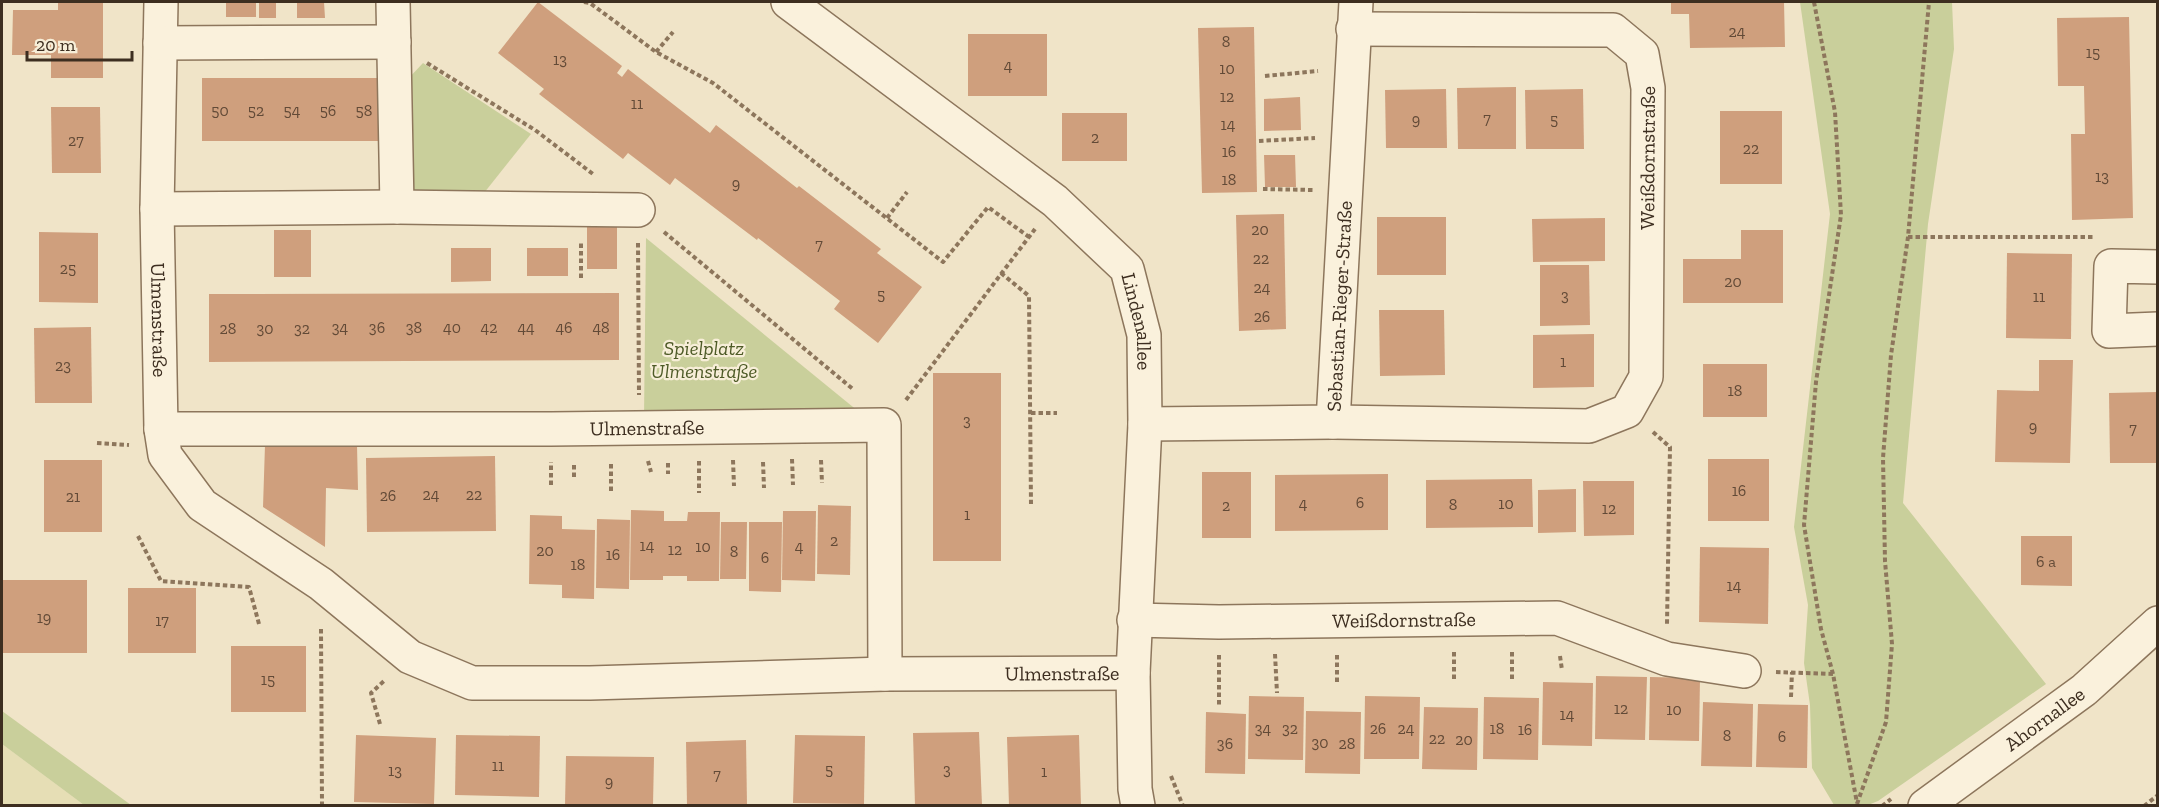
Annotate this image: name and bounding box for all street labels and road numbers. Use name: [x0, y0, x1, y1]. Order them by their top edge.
street label: Weißdornstraße: [1635, 86, 1660, 230]
street label: Sebastian-Rieger-Straße: [1322, 200, 1357, 412]
street label: Ulmenstraße: [146, 262, 172, 377]
street label: Lindenallee: [1116, 270, 1156, 370]
street label: Ulmenstraße: [590, 415, 704, 441]
street label: Weißdornstraße: [1332, 607, 1476, 633]
street label: Ulmenstraße: [1005, 661, 1119, 686]
street label: Ahornallee: [2000, 682, 2089, 756]

